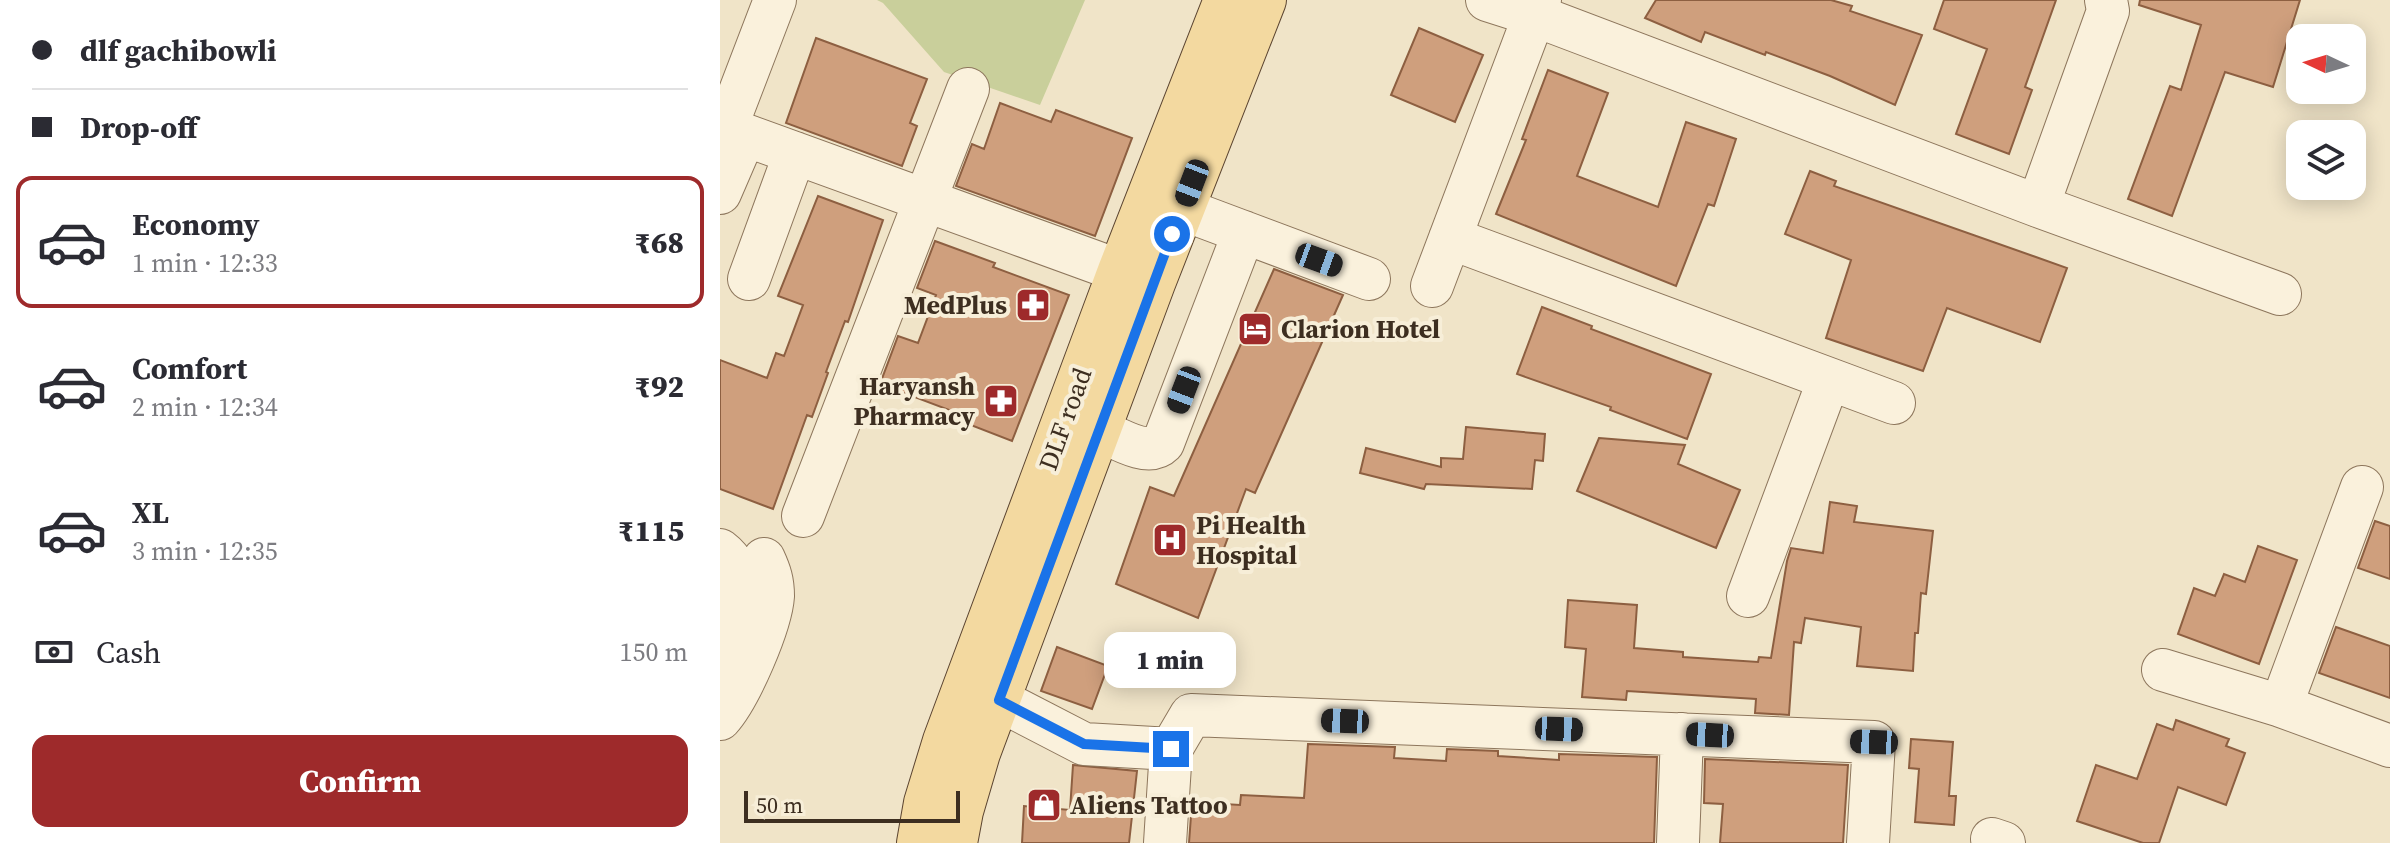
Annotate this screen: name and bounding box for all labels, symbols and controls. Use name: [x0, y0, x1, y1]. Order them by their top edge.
north arrow: [2286, 24, 2366, 104]
map controls: [2286, 24, 2366, 200]
text: dlf gachibowli: [80, 30, 277, 71]
text: Drop-off: [80, 107, 198, 148]
button: layers: [2286, 120, 2366, 200]
car: [1172, 156, 1212, 210]
text: Economy: [132, 204, 260, 245]
icon: car: [36, 206, 108, 278]
route start: [1154, 216, 1190, 252]
text: ₹68: [634, 222, 684, 263]
car: [1292, 241, 1346, 279]
text: 1 min · 12:33: [132, 245, 278, 281]
pharmacy icon: MedPlus: [1014, 286, 1052, 324]
place label: MedPlus: [904, 287, 1007, 323]
hotel icon: Clarion Hotel: [1236, 310, 1274, 348]
place label: Clarion Hotel: [1281, 311, 1440, 347]
text: Comfort: [132, 348, 247, 389]
icon: car: [36, 350, 108, 422]
street label: DLF road: [1030, 362, 1100, 475]
car: [1164, 363, 1204, 417]
text: ₹92: [634, 366, 684, 407]
place label: Haryansh Pharmacy: [853, 368, 975, 434]
pharmacy icon: Haryansh Pharmacy: [982, 382, 1020, 420]
text: 2 min · 12:34: [132, 389, 278, 425]
text: XL: [132, 492, 169, 533]
icon: car: [36, 494, 108, 566]
place label: Pi Health Hospital: [1196, 507, 1306, 573]
text: ₹115: [618, 510, 684, 551]
hospital icon: Pi Health Hospital: [1151, 521, 1189, 559]
text: 3 min · 12:35: [132, 533, 278, 569]
icon: cash: [32, 630, 76, 674]
text: Cash: [96, 632, 161, 673]
callout: 1 min: [1105, 633, 1237, 689]
text: 150 m: [620, 634, 688, 670]
text: 1 min: [1136, 642, 1204, 678]
car: [1321, 708, 1369, 734]
car: [1535, 716, 1583, 742]
car: [1685, 722, 1735, 748]
car: [1850, 729, 1898, 755]
route end: [1153, 731, 1189, 767]
button: Confirm: [32, 735, 688, 827]
shop icon: Aliens Tattoo: [1025, 786, 1063, 824]
scale bar: [744, 787, 960, 823]
place label: Aliens Tattoo: [1070, 787, 1228, 823]
text: 50 m: [756, 790, 803, 820]

